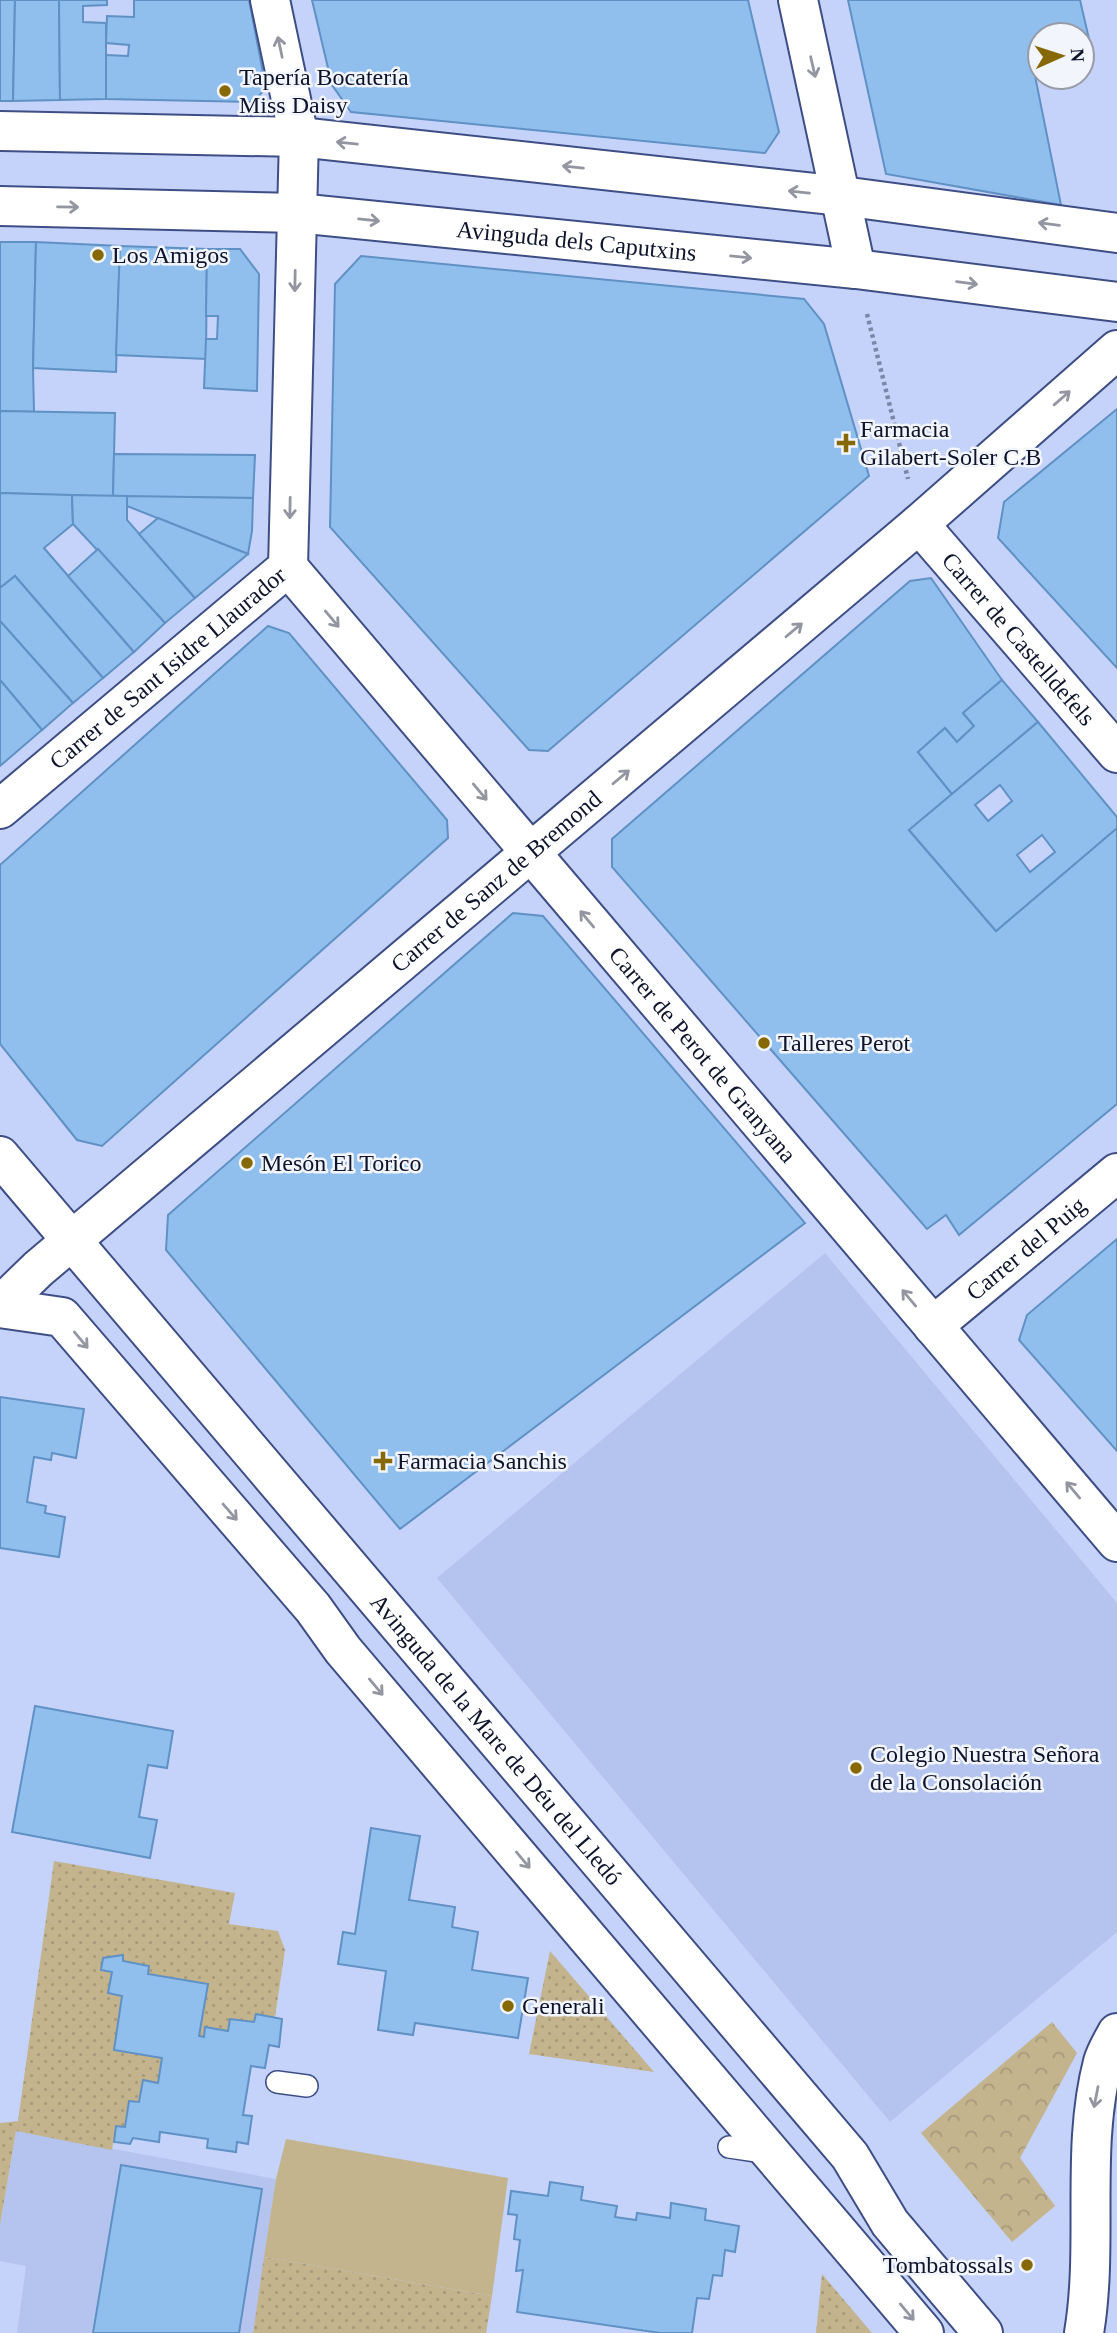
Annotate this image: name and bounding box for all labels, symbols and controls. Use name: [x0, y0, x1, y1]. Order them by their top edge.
north arrow: [1026, 21, 1096, 91]
one-way arrow: [272, 36, 286, 59]
text: N: [1067, 48, 1088, 63]
one-way arrow: [807, 55, 820, 78]
place label: Tapería Bocatería Miss Daisy: [239, 64, 409, 118]
marker: Tapería Bocatería Miss Daisy: [217, 83, 233, 99]
one-way arrow: [336, 136, 359, 149]
one-way arrow: [562, 160, 585, 173]
one-way arrow: [789, 185, 811, 198]
one-way arrow: [56, 200, 79, 214]
one-way arrow: [357, 214, 380, 227]
street label: Avinguda dels Caputxins: [455, 216, 698, 266]
one-way arrow: [1038, 218, 1061, 231]
place label: Los Amigos: [112, 242, 229, 268]
marker: Los Amigos: [90, 247, 106, 263]
one-way arrow: [730, 251, 752, 264]
one-way arrow: [289, 269, 302, 292]
one-way arrow: [956, 277, 978, 290]
one-way arrow: [1053, 390, 1071, 406]
place label: Farmacia Gilabert-Soler C.B: [860, 416, 1041, 470]
marker: Farmacia Gilabert-Soler C.B: [838, 435, 854, 451]
one-way arrow: [283, 496, 296, 519]
street label: Carrer de Castelldefels: [937, 547, 1100, 731]
street label: Carrer de Sant Isidre Llaurador: [44, 562, 291, 775]
one-way arrow: [324, 610, 340, 628]
one-way arrow: [785, 622, 803, 638]
one-way arrow: [611, 769, 629, 785]
one-way arrow: [472, 783, 488, 801]
street label: Carrer de Sanz de Bremond: [386, 786, 606, 978]
one-way arrow: [579, 910, 595, 928]
street label: Carrer de Perot de Granyana: [604, 942, 802, 1168]
place label: Talleres Perot: [778, 1030, 911, 1056]
marker: Talleres Perot: [756, 1035, 772, 1051]
place label: Mesón El Torico: [261, 1150, 422, 1176]
marker: Mesón El Torico: [239, 1155, 255, 1171]
street label: Carrer del Puig: [961, 1192, 1091, 1306]
one-way arrow: [901, 1289, 917, 1307]
one-way arrow: [73, 1331, 89, 1349]
place label: Farmacia Sanchis: [397, 1448, 567, 1474]
marker: Farmacia Sanchis: [375, 1453, 391, 1469]
one-way arrow: [1065, 1481, 1081, 1499]
one-way arrow: [222, 1503, 238, 1521]
street label: Avinguda de la Mare de Déu del Lledó: [365, 1589, 627, 1890]
one-way arrow: [368, 1678, 384, 1696]
place label: Colegio Nuestra Señora de la Consolación: [870, 1741, 1100, 1795]
marker: Colegio Nuestra Señora de la Consolación: [848, 1760, 864, 1776]
one-way arrow: [515, 1851, 531, 1869]
place label: Generali: [522, 1993, 605, 2019]
marker: Generali: [500, 1998, 516, 2014]
one-way arrow: [1089, 2086, 1103, 2108]
place label: Tombatossals: [883, 2252, 1013, 2278]
marker: Tombatossals: [1019, 2257, 1035, 2273]
one-way arrow: [899, 2302, 914, 2320]

